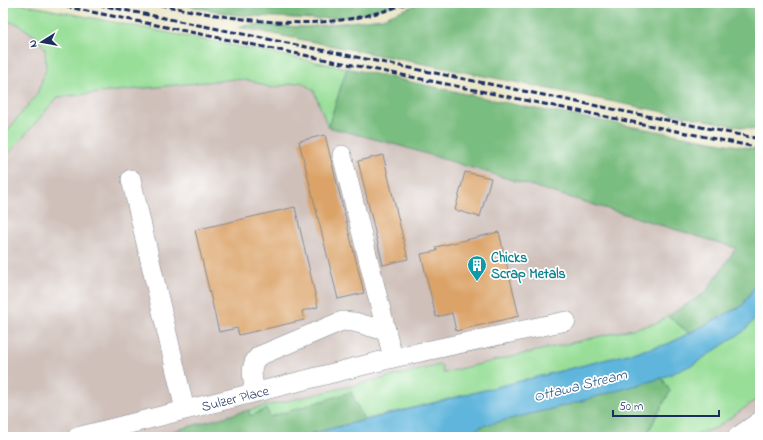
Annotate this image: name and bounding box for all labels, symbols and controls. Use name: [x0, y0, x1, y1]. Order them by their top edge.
north arrow: [22, 22, 62, 62]
text: N: [25, 39, 42, 49]
place label: Chicks Scrap Metals: [491, 248, 566, 285]
building icon: Chicks Scrap Metals: [466, 254, 488, 282]
water label: Ottawa Stream: [531, 364, 630, 408]
street label: Sulzer Place: [199, 381, 272, 418]
scale bar: [613, 392, 719, 418]
text: 50 m: [619, 398, 643, 416]

